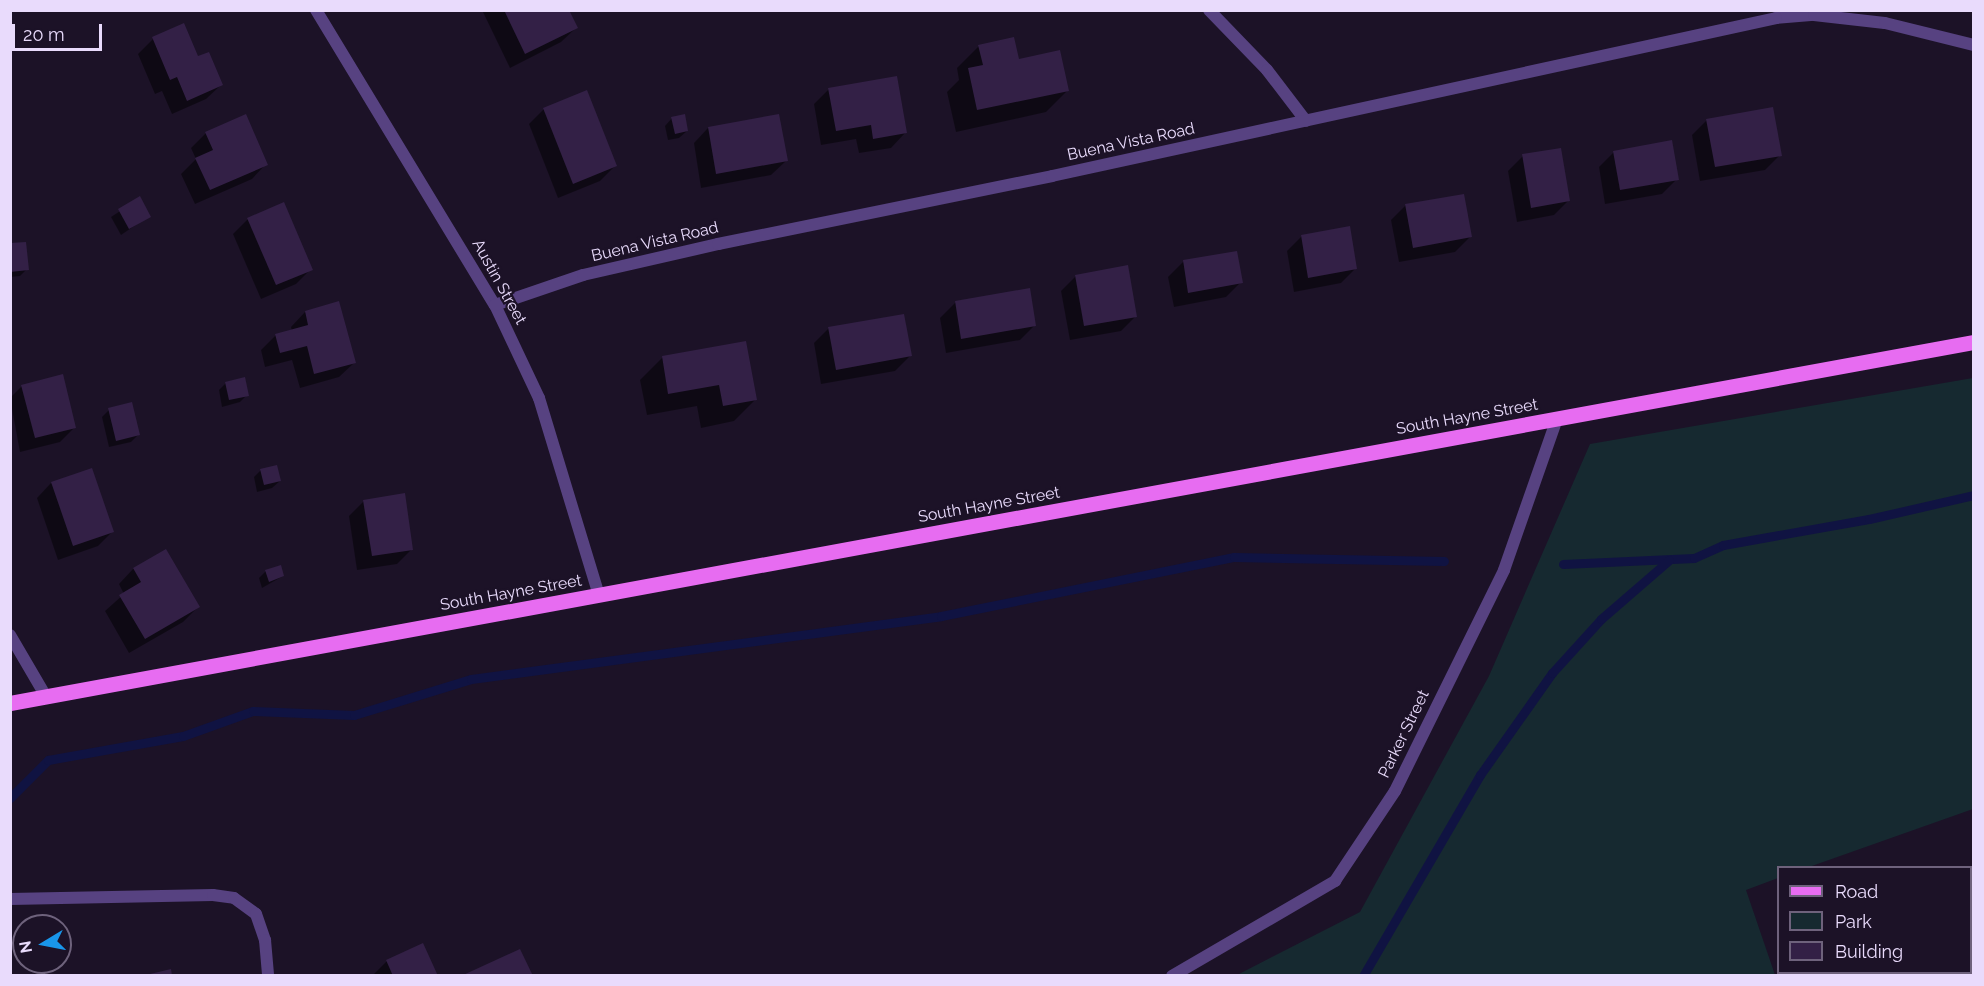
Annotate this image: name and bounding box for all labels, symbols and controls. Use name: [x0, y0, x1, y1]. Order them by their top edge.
scale bar: [15, 12, 105, 50]
text: 20 m: [23, 24, 65, 45]
street label: Buena Vista Road: [1065, 119, 1197, 165]
street label: Buena Vista Road: [589, 218, 721, 266]
street label: Austin Street: [468, 236, 530, 328]
street label: South Hayne Street: [1395, 395, 1539, 439]
street label: South Hayne Street: [917, 483, 1061, 527]
street label: South Hayne Street: [439, 571, 583, 615]
street label: Parker Street: [1374, 687, 1434, 781]
legend: [1777, 866, 1972, 974]
text: Road: [1835, 881, 1878, 902]
text: Park: [1835, 911, 1872, 932]
north arrow: [12, 914, 72, 974]
text: N: [15, 939, 36, 955]
text: Building: [1835, 941, 1903, 962]

